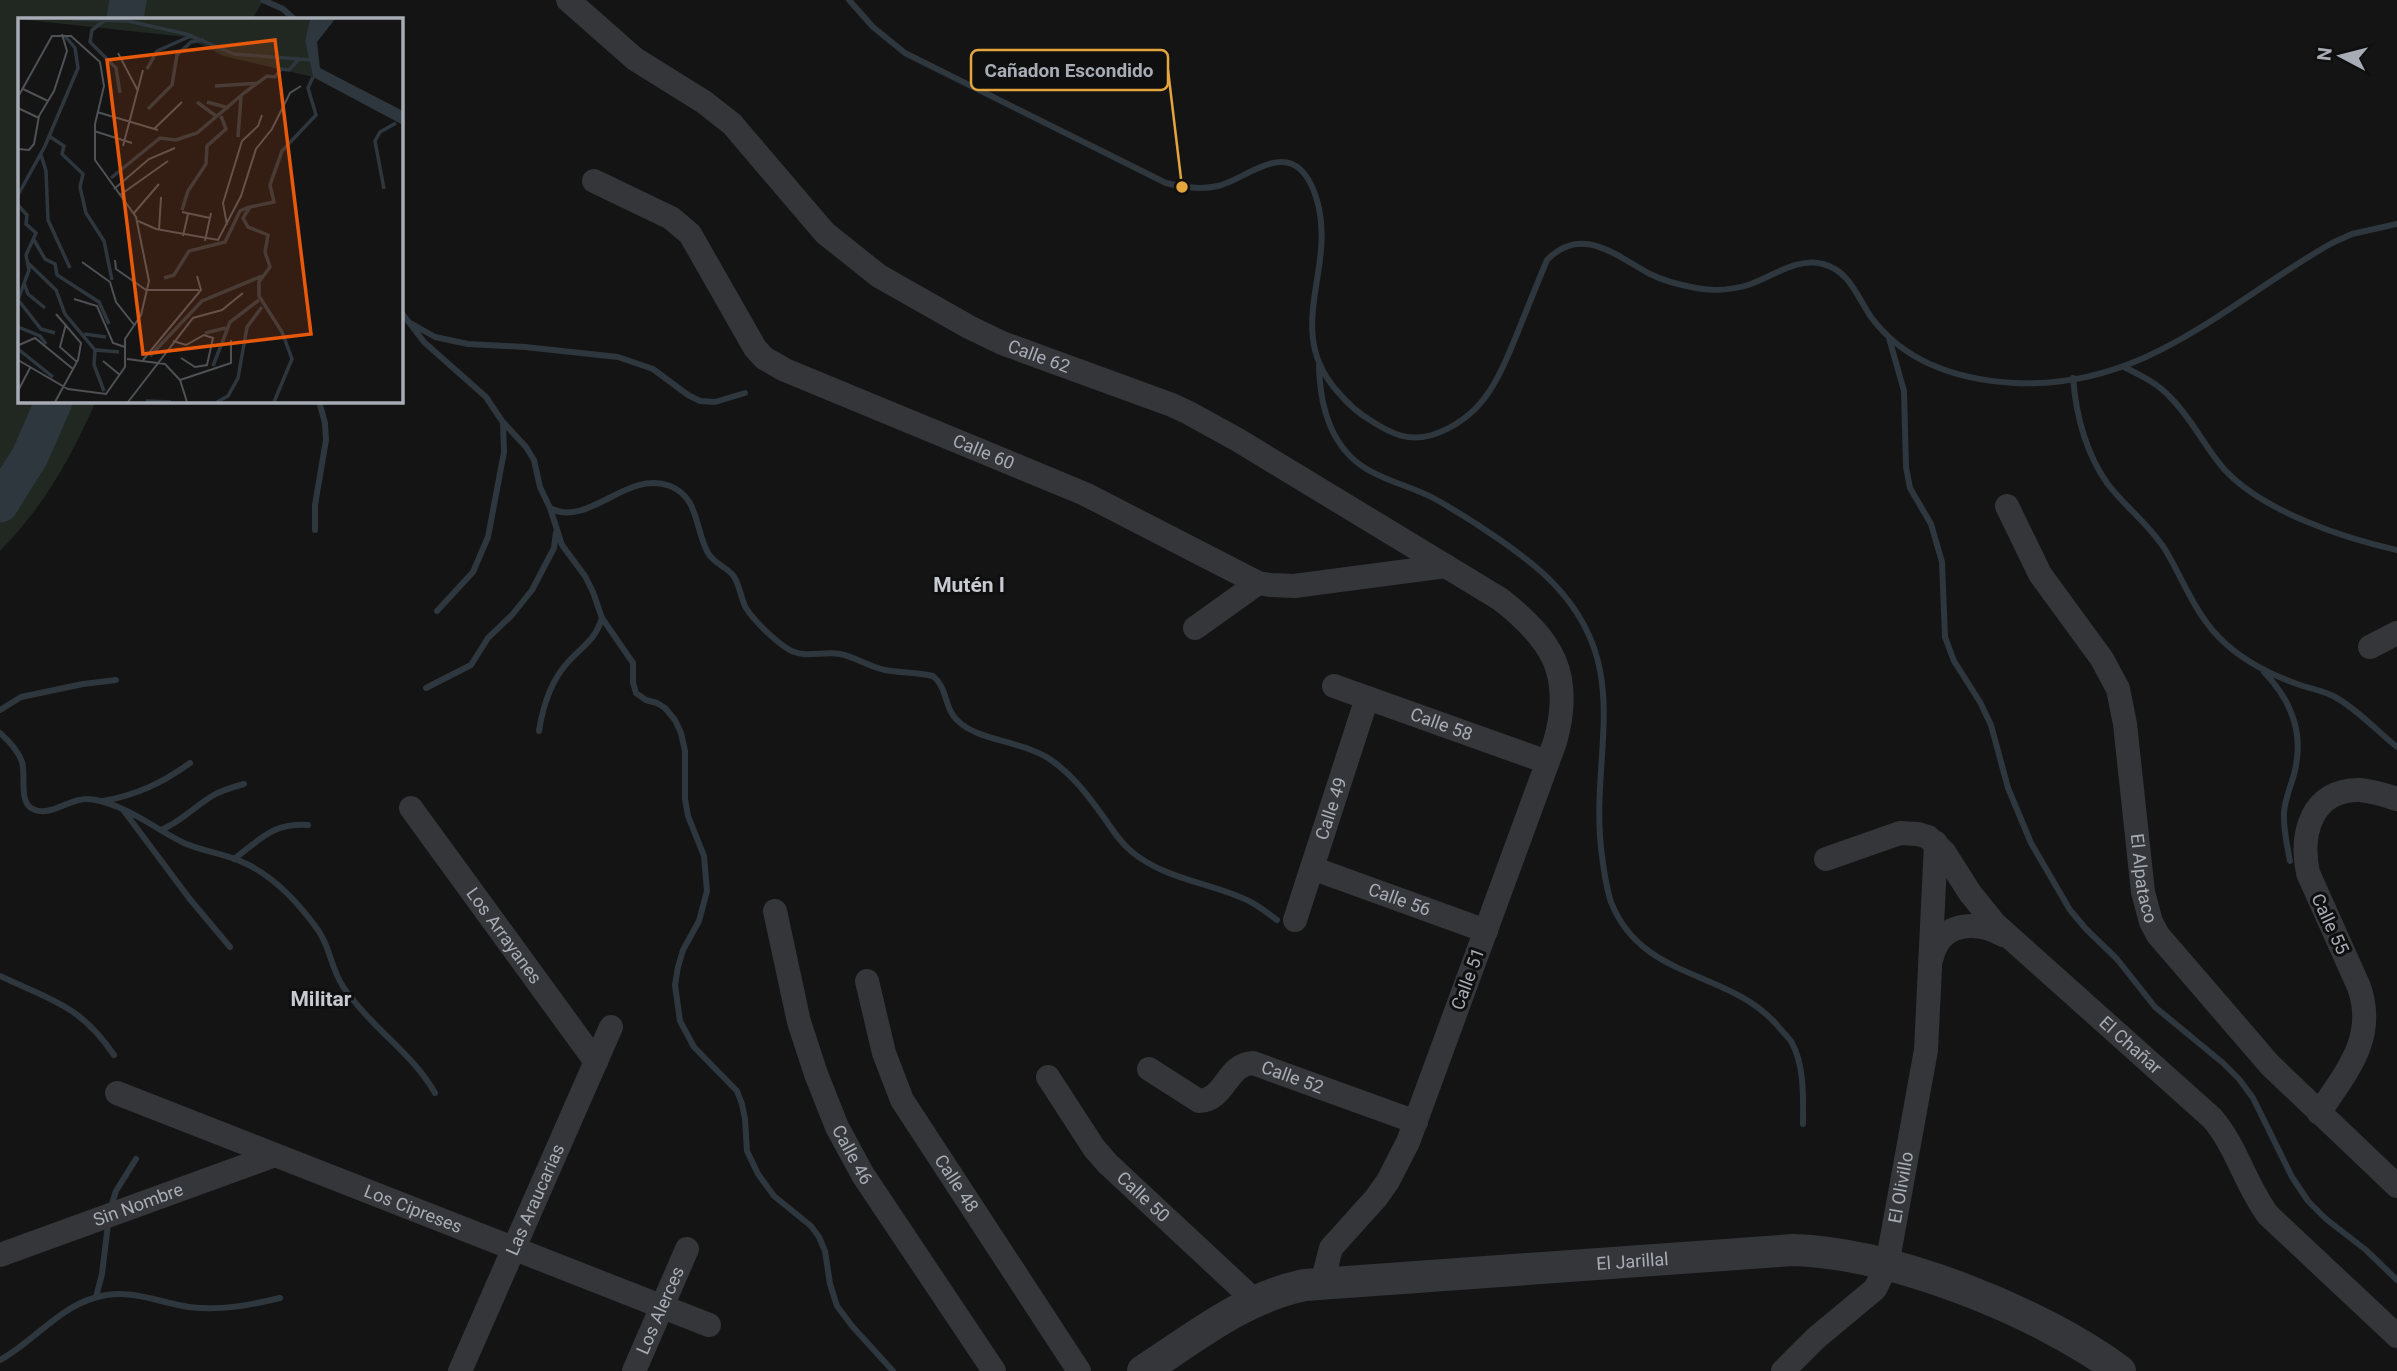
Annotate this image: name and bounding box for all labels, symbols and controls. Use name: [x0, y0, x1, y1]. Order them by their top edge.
inset map: [18, 18, 402, 402]
north arrow: [2306, 21, 2376, 91]
text: N: [2312, 46, 2337, 62]
callout: Cañadon Escondido: [971, 50, 1168, 90]
text: Cañadon Escondido: [984, 59, 1154, 82]
street label: Calle 62: [1005, 335, 1073, 377]
street label: Calle 60: [950, 430, 1018, 474]
district label: Mutén I: [933, 573, 1005, 597]
street label: Calle 58: [1408, 703, 1475, 745]
street label: Calle 49: [1311, 775, 1351, 842]
street label: El Alpataco: [2127, 832, 2162, 925]
street label: Calle 56: [1366, 878, 1434, 920]
street label: Los Arrayanes: [462, 883, 546, 988]
street label: Calle 55: [2307, 890, 2354, 957]
street label: Calle 51: [1447, 945, 1488, 1013]
district label: Militar: [290, 987, 352, 1011]
street label: El Chañar: [2095, 1012, 2166, 1078]
street label: Calle 52: [1259, 1056, 1327, 1098]
street label: Calle 46: [828, 1121, 877, 1188]
street label: Las Araucarias: [501, 1141, 568, 1258]
street label: Calle 48: [930, 1150, 983, 1216]
street label: El Olivillo: [1884, 1150, 1917, 1225]
street label: Calle 50: [1113, 1167, 1174, 1226]
street label: Sin Nombre: [90, 1178, 186, 1230]
street label: Los Cipreses: [361, 1180, 465, 1237]
street label: El Jarillal: [1596, 1248, 1669, 1274]
street label: Los Alerces: [632, 1263, 688, 1357]

